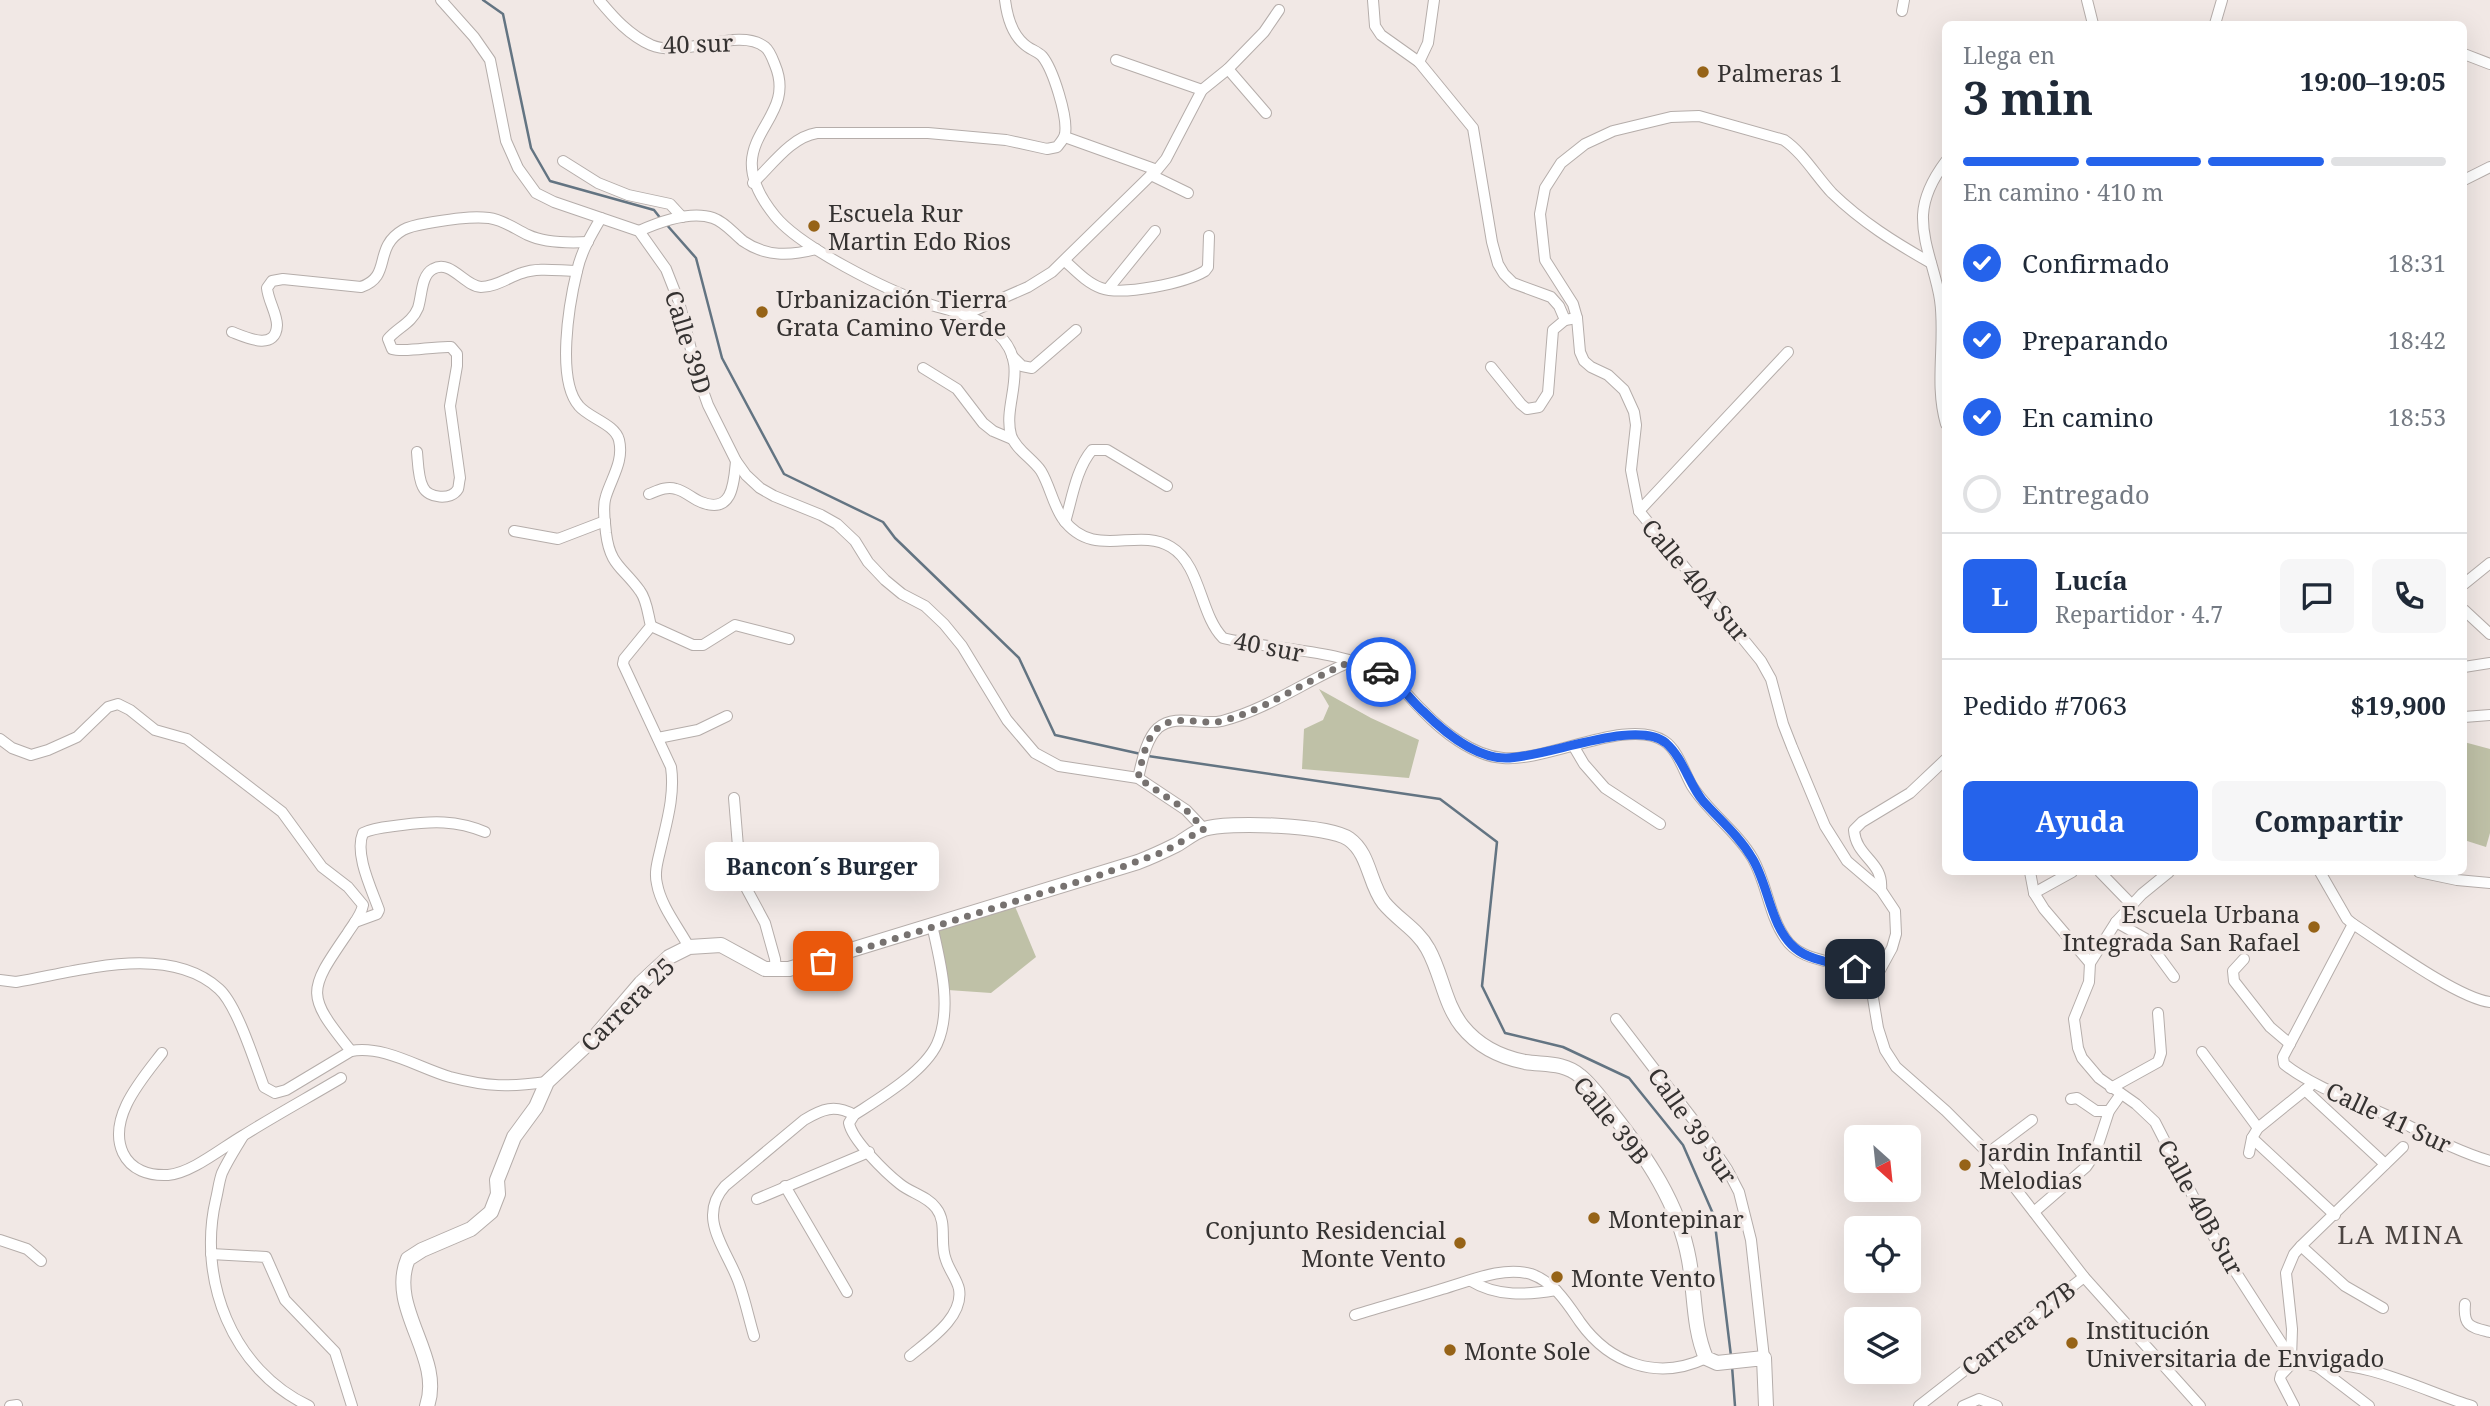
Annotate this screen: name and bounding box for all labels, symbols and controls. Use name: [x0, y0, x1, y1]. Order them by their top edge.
street label: 40 sur: [662, 25, 734, 61]
text: Llega en: [1963, 39, 2055, 71]
place label: Palmeras 1: [1717, 56, 1843, 89]
text: 19:00–19:05: [2300, 63, 2446, 99]
marker: Palmeras 1: [1695, 64, 1711, 80]
text: 3 min: [1963, 66, 2093, 128]
text: En camino · 410 m: [1963, 176, 2164, 208]
place label: Escuela Rur Martin Edo Rios: [828, 196, 1011, 257]
marker: Escuela Rur Martin Edo Rios: [806, 218, 822, 234]
icon: check: [1963, 244, 2001, 282]
text: Confirmado: [2022, 245, 2169, 281]
text: 18:31: [2388, 247, 2446, 279]
place label: Urbanización Tierra Grata Camino Verde: [776, 282, 1008, 343]
street label: Calle 39D: [658, 286, 720, 398]
marker: Urbanización Tierra Grata Camino Verde: [754, 304, 770, 320]
icon: check: [1963, 321, 2001, 359]
text: Preparando: [2022, 322, 2169, 358]
text: 18:42: [2388, 324, 2446, 356]
icon: check: [1963, 398, 2001, 436]
text: En camino: [2022, 399, 2154, 435]
text: 18:53: [2388, 401, 2446, 433]
text: Entregado: [2022, 476, 2150, 512]
street label: Calle 40A Sur: [1635, 511, 1757, 649]
button: chat: [2280, 559, 2354, 633]
button: phone: [2372, 559, 2446, 633]
text: Lucía: [2055, 562, 2128, 598]
text: L: [1991, 578, 2009, 614]
text: Repartidor · 4.7: [2055, 598, 2223, 630]
street label: 40 sur: [1231, 623, 1307, 669]
courier: [1346, 637, 1416, 707]
icon: car: [1362, 653, 1400, 691]
text: Pedido #7063: [1963, 687, 2127, 723]
text: $19,900: [2350, 687, 2446, 723]
button: Ayuda: [1963, 781, 2198, 861]
button: Compartir: [2212, 781, 2446, 861]
callout: Bancon´s Burger: [706, 842, 940, 891]
text: Bancon´s Burger: [726, 850, 918, 882]
place label: Escuela Urbana Integrada San Rafael: [2062, 897, 2301, 958]
marker: Escuela Urbana Integrada San Rafael: [2306, 919, 2322, 935]
pin: [793, 931, 853, 991]
pin: [1825, 939, 1885, 999]
icon: bag: [804, 942, 842, 980]
street label: Carrera 25: [573, 950, 681, 1058]
icon: home: [1836, 950, 1874, 988]
street label: Calle 39 Sur: [1641, 1060, 1745, 1190]
street label: Calle 39B: [1566, 1069, 1658, 1171]
street label: Calle 41 Sur: [2321, 1074, 2457, 1160]
north arrow: [1844, 1125, 1922, 1202]
map controls: [1844, 1125, 1921, 1384]
street label: Calle 40B Sur: [2150, 1133, 2252, 1281]
place label: Jardin Infantil Melodias: [1978, 1135, 2143, 1196]
marker: Jardin Infantil Melodias: [1957, 1157, 1973, 1173]
place label: Montepinar: [1608, 1202, 1744, 1235]
marker: Montepinar: [1586, 1210, 1602, 1226]
place label: Conjunto Residencial Monte Vento: [1205, 1213, 1447, 1274]
button: locate: [1844, 1216, 1921, 1293]
district label: LA MINA: [2337, 1216, 2465, 1252]
marker: Conjunto Residencial Monte Vento: [1452, 1235, 1468, 1251]
place label: Monte Vento: [1571, 1261, 1716, 1294]
marker: Monte Vento: [1549, 1269, 1565, 1285]
street label: Carrera 27B: [1954, 1273, 2082, 1383]
button: layers: [1844, 1307, 1921, 1384]
place label: Institución Universitaria de Envigado: [2086, 1313, 2384, 1374]
place label: Monte Sole: [1464, 1334, 1591, 1367]
marker: Institución Universitaria de Envigado: [2064, 1335, 2080, 1351]
marker: Monte Sole: [1442, 1342, 1458, 1358]

